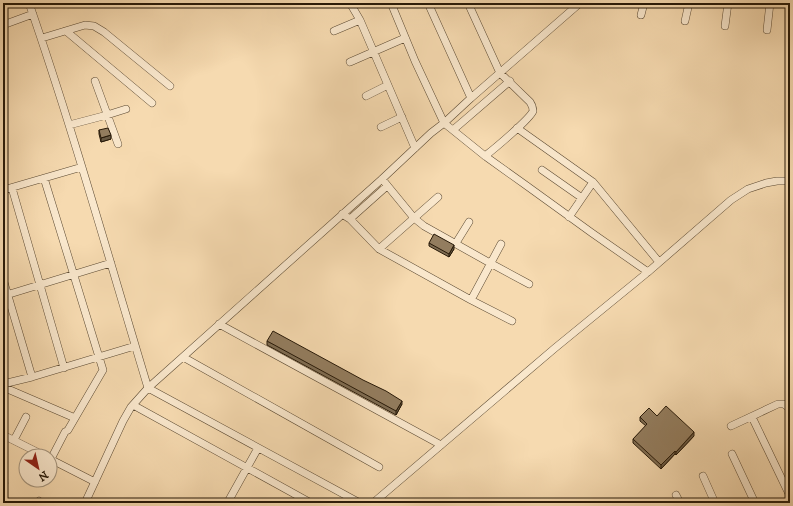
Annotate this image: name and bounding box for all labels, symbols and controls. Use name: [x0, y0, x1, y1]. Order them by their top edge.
north arrow: [18, 448, 58, 488]
text: N: [35, 467, 51, 484]

